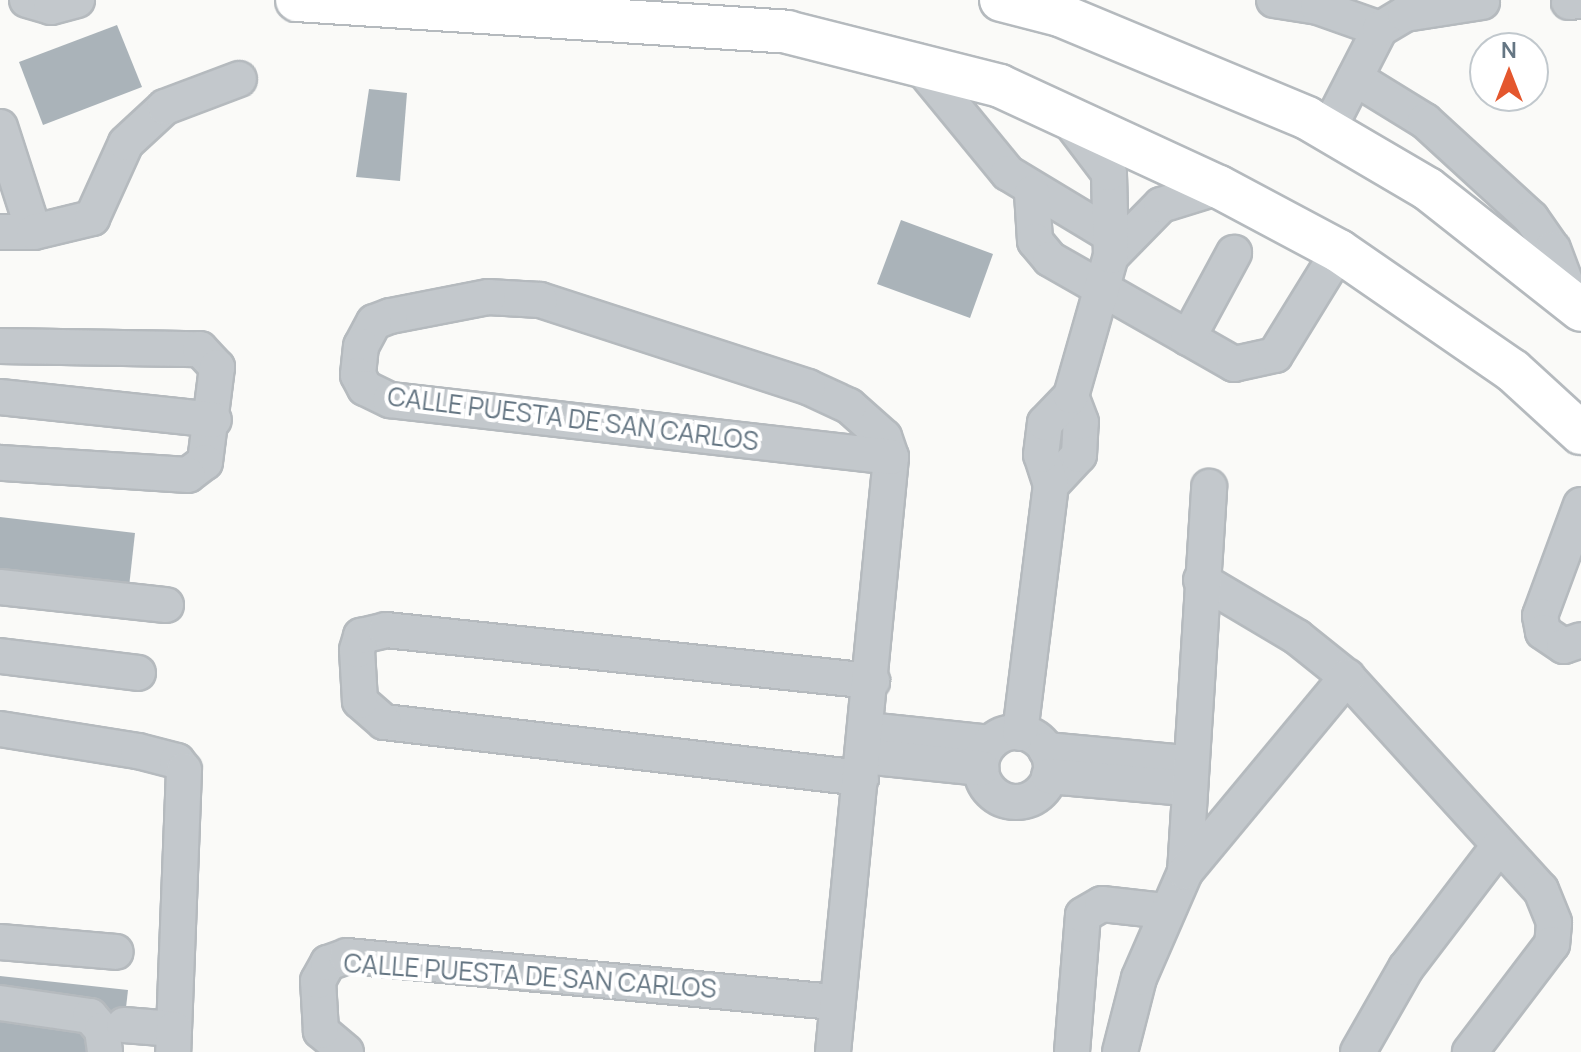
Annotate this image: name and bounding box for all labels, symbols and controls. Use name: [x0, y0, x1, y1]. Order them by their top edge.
north arrow: [1469, 32, 1549, 112]
text: N: [1501, 35, 1517, 65]
street label: CALLE PUESTA DE SAN CARLOS: [386, 381, 760, 457]
street label: CALLE PUESTA DE SAN CARLOS: [343, 947, 717, 1005]

